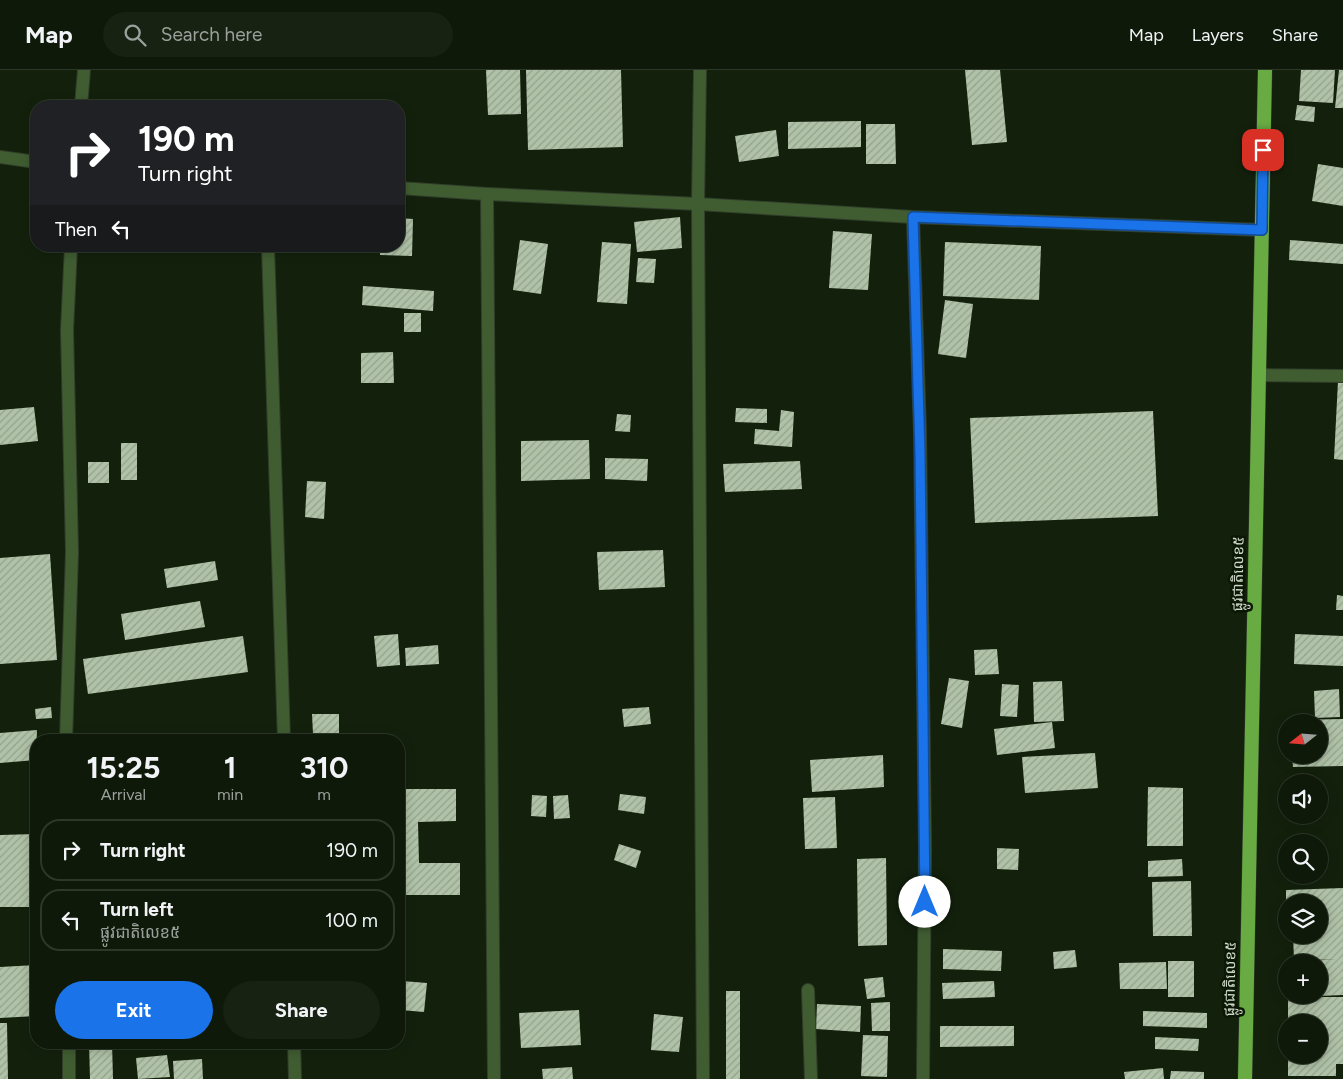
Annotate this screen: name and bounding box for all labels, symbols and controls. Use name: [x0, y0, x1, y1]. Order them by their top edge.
search box: [103, 12, 453, 57]
text: Map: [25, 20, 73, 49]
icon: search: [121, 21, 149, 49]
text: Search here: [161, 23, 262, 46]
text: Map: [1129, 24, 1164, 46]
text: Layers: [1192, 24, 1244, 46]
text: Share: [1272, 24, 1318, 46]
text: 190 m: [138, 118, 235, 160]
icon: right: [55, 120, 120, 185]
pin: [1242, 129, 1284, 171]
icon: arrive: [1249, 136, 1277, 164]
text: Turn right: [138, 160, 233, 187]
icon: left: [107, 215, 135, 243]
text: Then: [55, 218, 97, 241]
street label: ផ្លូវជាតិលេខ៥: [1228, 536, 1252, 612]
north arrow: [1278, 714, 1328, 764]
map controls: [1278, 714, 1328, 1064]
text: 15:25: [87, 749, 160, 786]
text: 1: [224, 749, 236, 786]
text: 310: [300, 749, 348, 786]
button: sound: [1278, 774, 1328, 824]
text: Arrival: [101, 785, 146, 804]
text: min: [217, 785, 243, 804]
text: m: [317, 785, 331, 804]
button: search: [1278, 834, 1328, 884]
icon: right: [57, 836, 85, 864]
text: Turn right: [100, 839, 186, 862]
text: 190 m: [326, 839, 378, 862]
position arrow: [898, 875, 950, 927]
button: layers: [1278, 894, 1328, 944]
text: Turn left: [100, 898, 174, 921]
icon: left: [57, 906, 85, 934]
text: 100 m: [325, 909, 378, 932]
text: ផ្លូវជាតិលេខ៥: [100, 923, 180, 942]
street label: ផ្លូវជាតិលេខ៥: [1220, 941, 1244, 1017]
button: +: [1278, 954, 1328, 1004]
button: Exit: [55, 981, 213, 1039]
button: Share: [223, 981, 380, 1039]
button: −: [1278, 1014, 1328, 1064]

